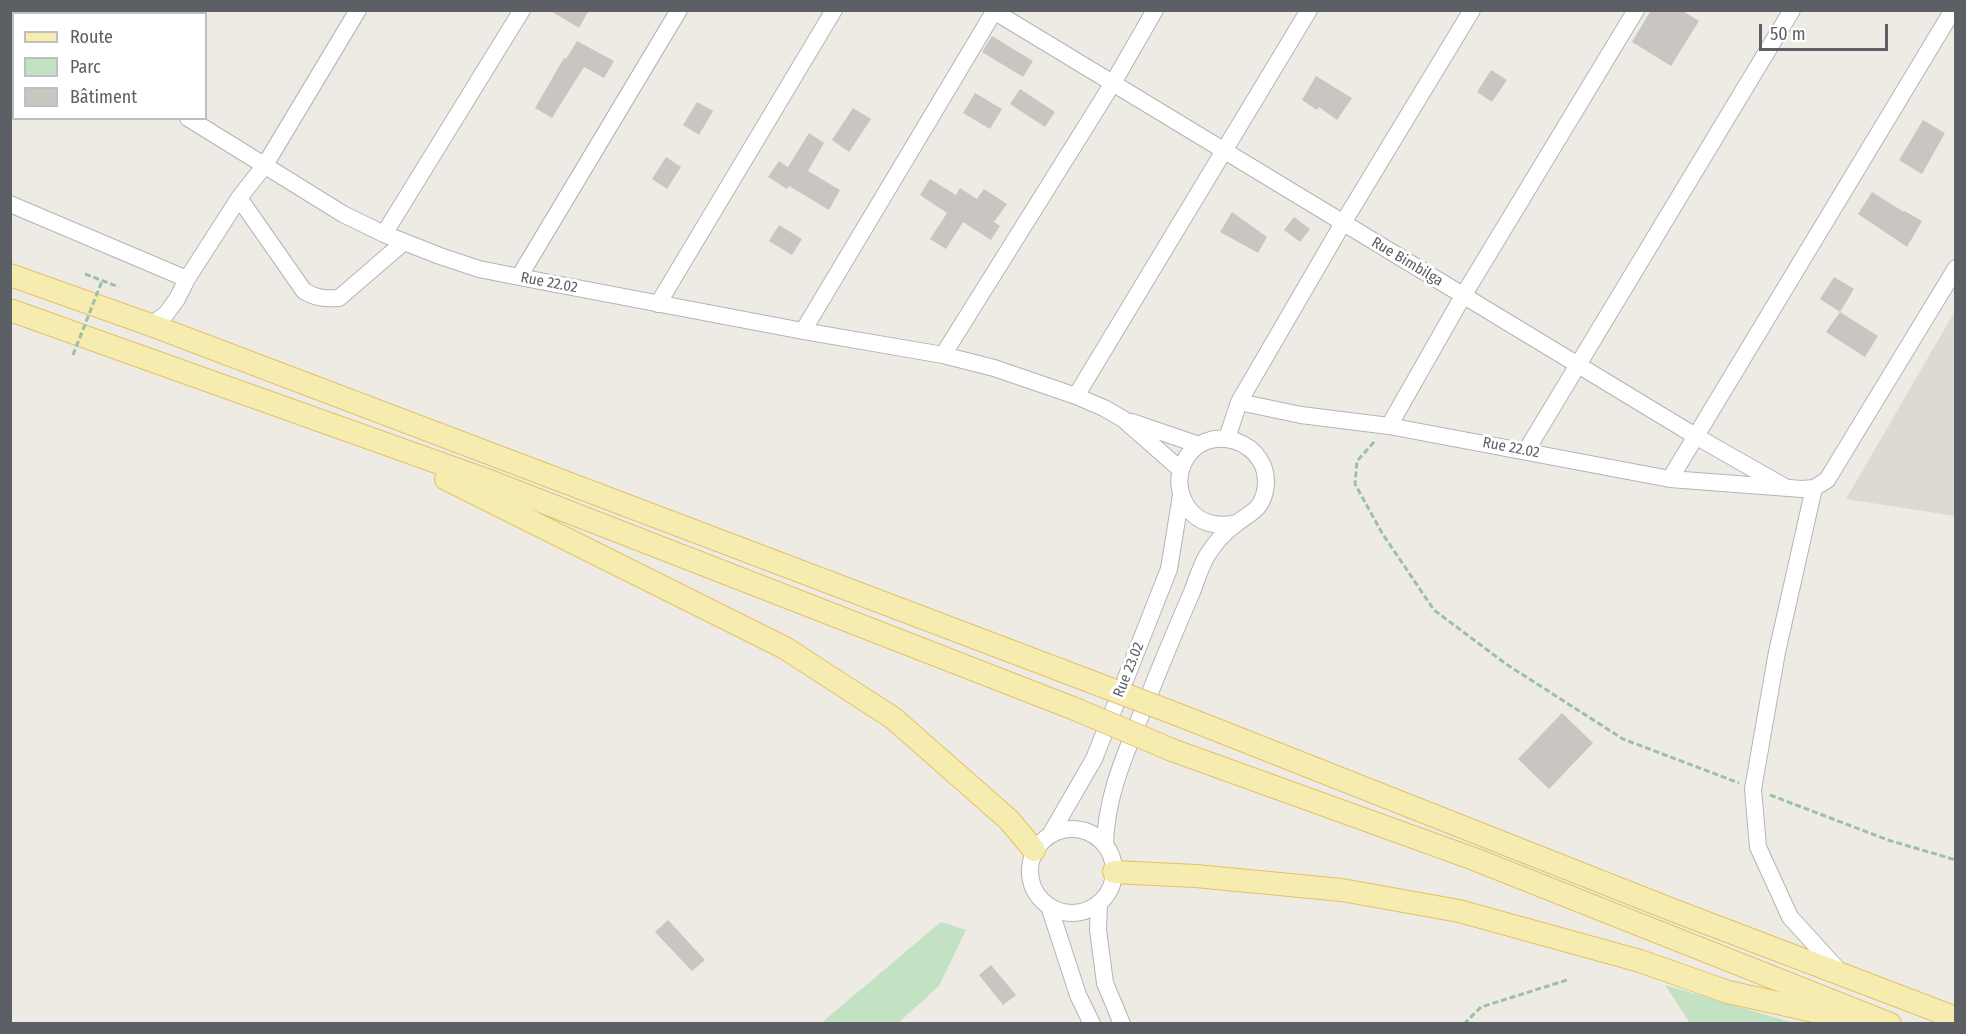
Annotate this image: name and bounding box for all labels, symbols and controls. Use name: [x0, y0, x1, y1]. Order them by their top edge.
legend: [12, 12, 207, 120]
scale bar: [1762, 12, 1891, 50]
text: 50 m: [1770, 23, 1806, 45]
text: Route: [70, 26, 113, 48]
text: Parc: [70, 56, 101, 78]
text: Bâtiment: [70, 86, 137, 108]
street label: Rue Bimbilga: [1368, 234, 1446, 290]
street label: Rue 22.02: [519, 269, 579, 297]
street label: Rue 22.02: [1481, 434, 1541, 462]
street label: Rue 23.02: [1110, 640, 1148, 700]

